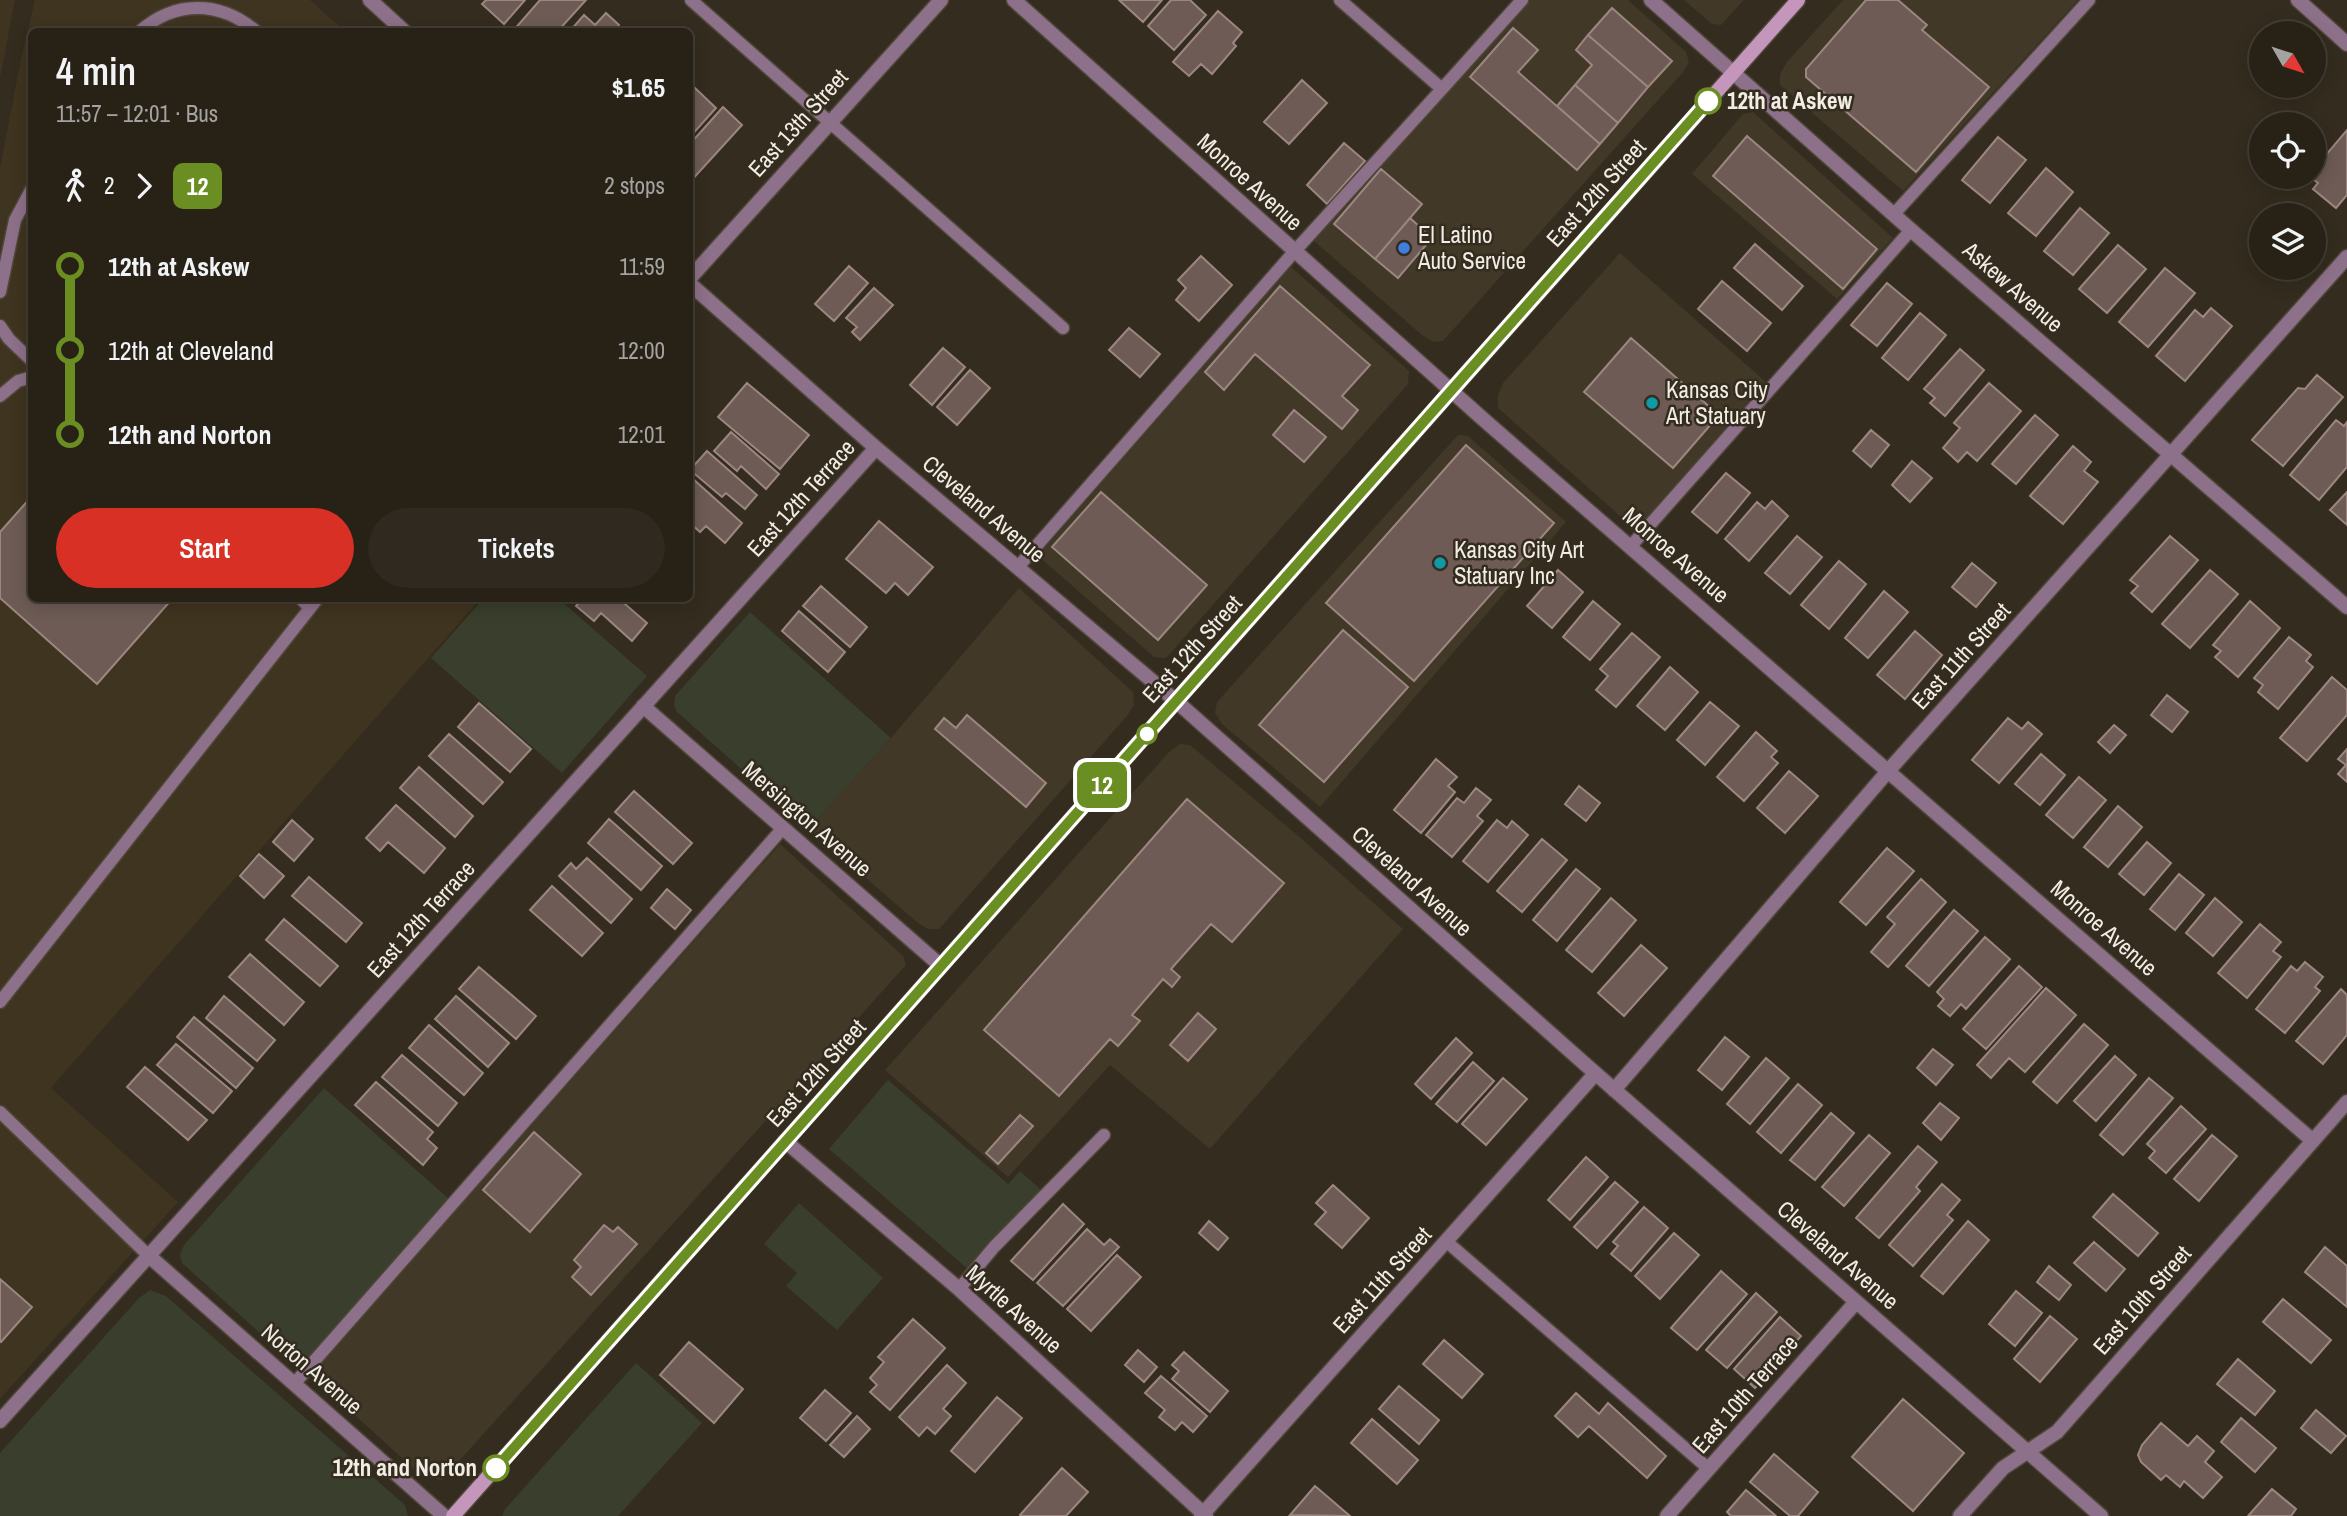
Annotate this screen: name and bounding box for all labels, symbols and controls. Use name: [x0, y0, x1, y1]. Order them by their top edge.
north arrow: [2249, 21, 2326, 98]
map controls: [2249, 21, 2326, 280]
text: 4 min: [56, 46, 136, 97]
street label: East 13th Street: [741, 62, 854, 183]
text: $1.65: [612, 70, 665, 105]
place label: 12th at Askew: [1727, 85, 1852, 116]
marker: 12th at Askew: [1695, 88, 1721, 114]
text: 11:57 – 12:01 · Bus: [56, 98, 218, 129]
button: locate: [2249, 112, 2326, 189]
street label: Monroe Avenue: [1191, 126, 1310, 237]
street label: East 12th Street: [1539, 132, 1652, 253]
icon: walk: [56, 167, 94, 205]
icon: forward: [125, 167, 163, 205]
text: 2: [104, 170, 115, 201]
text: 12: [187, 170, 208, 202]
text: 2 stops: [604, 170, 665, 201]
button: layers: [2249, 203, 2326, 280]
place label: El Latino Auto Service: [1417, 219, 1526, 276]
street label: Askew Avenue: [1956, 234, 2070, 339]
marker: El Latino Auto Service: [1396, 240, 1412, 256]
text: 12th at Askew: [108, 249, 249, 284]
text: 11:59: [619, 251, 665, 282]
text: 12th at Cleveland: [108, 333, 274, 368]
text: 12:00: [618, 335, 665, 366]
place label: Kansas City Art Statuary: [1665, 374, 1768, 431]
marker: Kansas City Art Statuary: [1644, 395, 1660, 411]
text: 12th and Norton: [108, 417, 271, 452]
text: 12:01: [618, 419, 665, 450]
street label: East 12th Terrace: [740, 432, 861, 563]
street label: Cleveland Avenue: [916, 448, 1052, 569]
street label: Monroe Avenue: [1616, 500, 1736, 610]
button: Start: [56, 508, 354, 588]
button: Tickets: [368, 508, 665, 588]
place label: Kansas City Art Statuary Inc: [1454, 534, 1584, 591]
marker: Kansas City Art Statuary Inc: [1432, 555, 1448, 571]
street label: East 12th Street: [1135, 588, 1248, 709]
street label: East 11th Street: [1904, 596, 2017, 716]
unlabelled marker: [1137, 724, 1157, 744]
street label: Mersington Avenue: [736, 754, 879, 884]
line badge: 12: [1070, 762, 1134, 808]
text: 12: [1091, 769, 1113, 801]
street label: Cleveland Avenue: [1346, 818, 1479, 943]
street label: East 12th Terrace: [360, 853, 481, 984]
street label: Monroe Avenue: [2044, 873, 2164, 983]
street label: East 12th Street: [759, 1012, 872, 1133]
street label: Cleveland Avenue: [1771, 1193, 1906, 1316]
street label: East 11th Street: [1325, 1220, 1438, 1340]
street label: East 10th Street: [2086, 1238, 2198, 1361]
street label: Myrtle Avenue: [960, 1257, 1069, 1360]
street label: Norton Avenue: [255, 1316, 369, 1421]
street label: East 10th Terrace: [1685, 1328, 1805, 1460]
place label: 12th and Norton: [332, 1452, 477, 1483]
marker: 12th and Norton: [483, 1455, 509, 1481]

